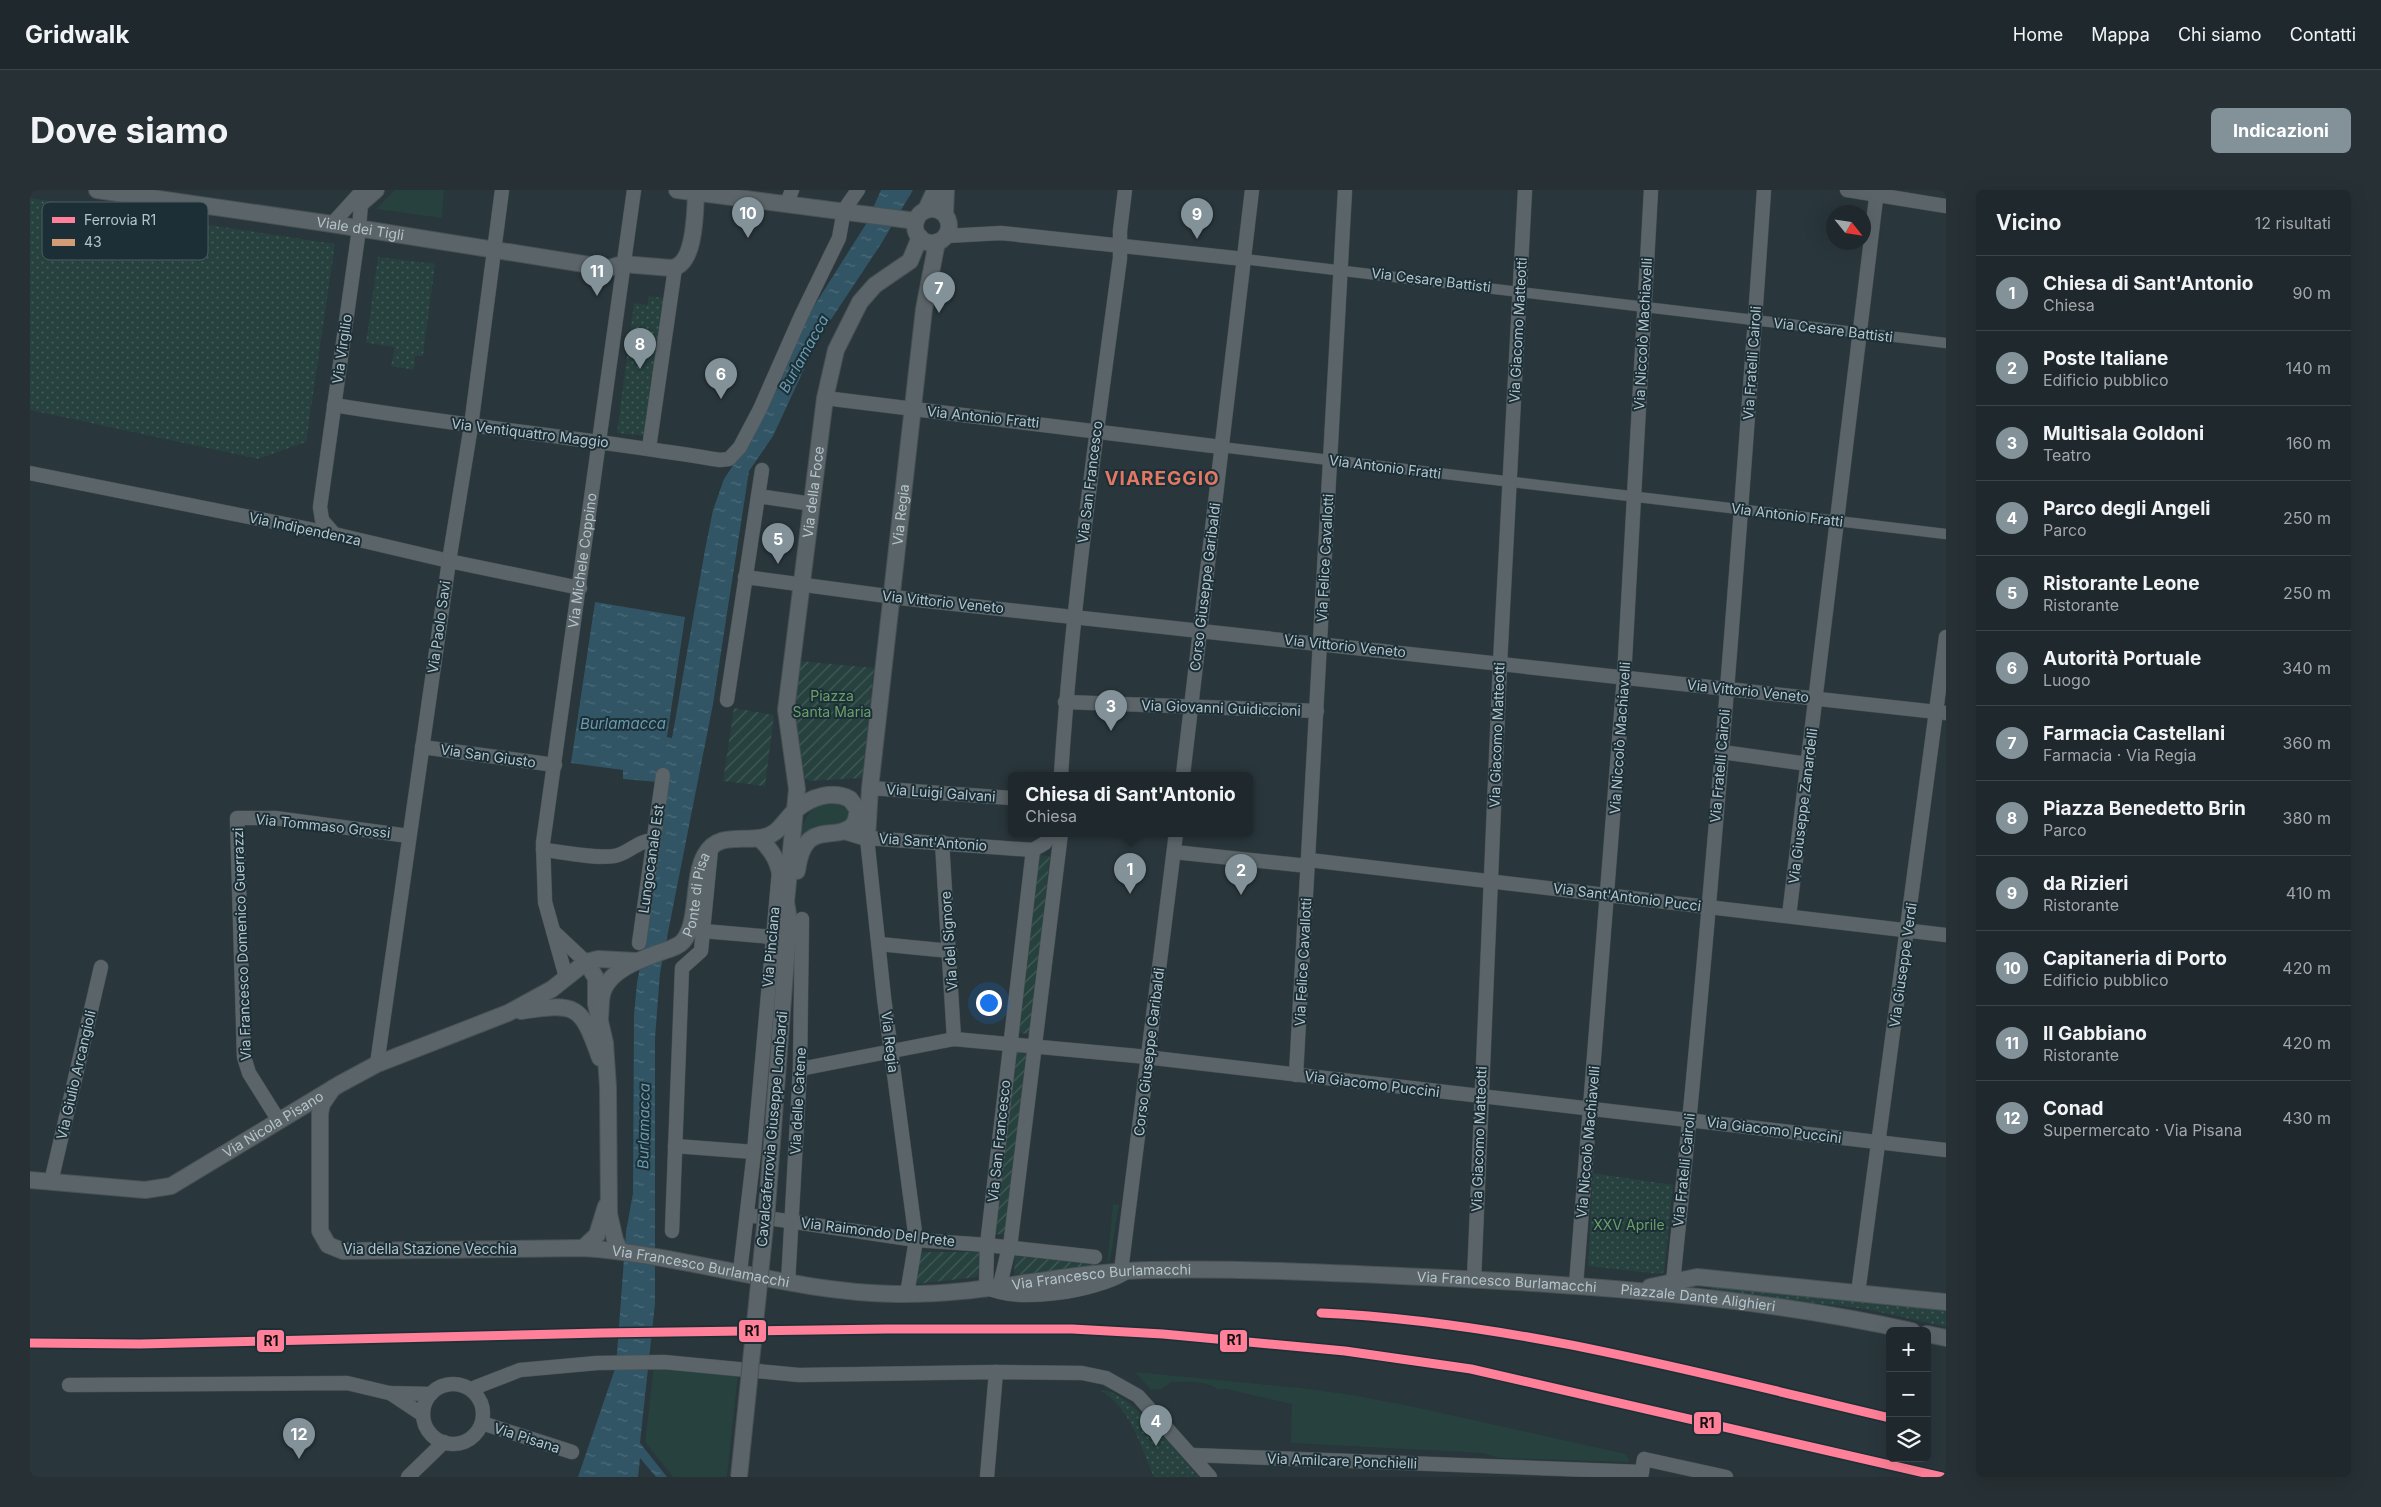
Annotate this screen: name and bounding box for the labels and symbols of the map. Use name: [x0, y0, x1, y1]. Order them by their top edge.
pin: 10: [732, 197, 764, 238]
pin: 9: [1181, 198, 1213, 239]
legend: [42, 202, 208, 260]
north arrow: [1826, 205, 1871, 250]
text: Ferrovia R1: [84, 211, 156, 228]
street label: Viale dei Tigli: [315, 213, 405, 243]
text: 43: [84, 233, 102, 250]
pin: 11: [581, 255, 613, 296]
street label: Via Giacomo Matteotti: [1505, 257, 1530, 403]
street label: Via Niccolò Machiavelli: [1630, 257, 1655, 411]
street label: Via Cesare Battisti: [1370, 264, 1492, 295]
pin: 7: [923, 272, 955, 313]
street label: Via Fratelli Cairoli: [1739, 305, 1764, 421]
water label: Burlamacca: [774, 311, 833, 396]
street label: Via Virgilio: [328, 313, 355, 385]
street label: Via Cesare Battisti: [1772, 314, 1894, 345]
pin: 8: [624, 328, 656, 369]
pin: 6: [705, 358, 737, 399]
street label: Via Antonio Fratti: [926, 402, 1040, 431]
street label: Via Ventiquattro Maggio: [450, 414, 610, 451]
street label: Via San Francesco: [1074, 420, 1105, 544]
street label: Via della Foce: [799, 445, 827, 539]
street label: Via Antonio Fratti: [1328, 451, 1442, 482]
district label: VIAREGGIO: [1104, 467, 1220, 490]
street label: Via Regia: [888, 483, 912, 546]
street label: Via Michele Coppino: [564, 492, 600, 629]
street label: Via Felice Cavallotti: [1313, 493, 1336, 623]
street label: Via Antonio Fratti: [1730, 499, 1844, 530]
street label: Corso Giuseppe Garibaldi: [1186, 502, 1223, 672]
street label: Via Indipendenza: [247, 508, 363, 549]
pin: 5: [762, 523, 794, 564]
street label: Via Paolo Savi: [424, 579, 453, 674]
street label: Via Vittorio Veneto: [881, 587, 1005, 616]
street label: Via Vittorio Veneto: [1283, 631, 1407, 660]
street label: Via Niccolò Machiavelli: [1606, 661, 1633, 815]
street label: Via Giacomo Matteotti: [1485, 662, 1508, 808]
street label: Via Vittorio Veneto: [1686, 676, 1810, 705]
park label: Piazza Santa Maria: [793, 687, 871, 720]
pin: 3: [1095, 690, 1127, 731]
street label: Via Giovanni Guidiccioni: [1141, 696, 1301, 719]
street label: Via Fratelli Cairoli: [1706, 708, 1733, 824]
water label: Burlamacca: [580, 714, 666, 733]
street label: Via Giuseppe Zanardelli: [1785, 727, 1820, 885]
street label: Via San Giusto: [439, 740, 537, 771]
street label: Via Luigi Galvani: [886, 780, 996, 805]
street label: Lungocanale Est: [634, 803, 667, 914]
street label: Via Tommaso Grossi: [255, 810, 391, 841]
street label: Via Francesco Domenico Guerrazzi: [229, 827, 254, 1061]
street label: Via Sant'Antonio: [878, 829, 988, 854]
street label: Ponte di Pisa: [678, 849, 713, 939]
pin: 1: [1114, 853, 1146, 894]
pin: 2: [1225, 854, 1257, 895]
street label: Via Sant'Antonio Pucci: [1552, 879, 1702, 914]
street label: Via del Signore: [937, 891, 960, 991]
street label: Via Felice Cavallotti: [1291, 897, 1314, 1027]
street label: Via Giuseppe Verdi: [1885, 901, 1920, 1028]
street label: Via Pinciana: [759, 906, 782, 988]
street label: Corso Giuseppe Garibaldi: [1130, 967, 1167, 1137]
your location: [976, 990, 1002, 1016]
street label: Via Giulio Arcangioli: [52, 1009, 99, 1141]
street label: Cavalcaferrovia Giuseppe Lombardi: [753, 1010, 790, 1248]
street label: Via Regia: [878, 1010, 903, 1074]
street label: Via delle Catene: [786, 1047, 809, 1155]
street label: Via Niccolò Machiavelli: [1572, 1065, 1603, 1219]
street label: Via Giacomo Matteotti: [1467, 1066, 1490, 1212]
street label: Via Giacomo Puccini: [1304, 1067, 1440, 1100]
street label: Via San Francesco: [984, 1079, 1013, 1203]
water label: Burlamacca: [633, 1083, 654, 1169]
street label: Via Nicola Pisano: [219, 1087, 326, 1161]
street label: Via Fratelli Cairoli: [1669, 1112, 1698, 1228]
street label: Via Giacomo Puccini: [1706, 1113, 1842, 1146]
street label: Via Raimondo Del Prete: [800, 1214, 956, 1249]
park label: XXV Aprile: [1593, 1216, 1665, 1233]
street label: Via della Stazione Vecchia: [343, 1240, 517, 1257]
street label: Via Francesco Burlamacchi: [611, 1242, 791, 1290]
street label: Via Francesco Burlamacchi: [1011, 1261, 1191, 1293]
street label: Via Francesco Burlamacchi: [1416, 1268, 1597, 1295]
street label: Piazzale Dante Alighieri: [1620, 1280, 1777, 1314]
line badge: R1: [738, 1319, 767, 1343]
text: R1: [744, 1322, 760, 1339]
line badge: R1: [256, 1329, 285, 1353]
line badge: R1: [1219, 1329, 1248, 1353]
text: R1: [1226, 1331, 1242, 1348]
text: R1: [263, 1332, 279, 1349]
pin: 4: [1140, 1405, 1172, 1446]
line badge: R1: [1693, 1411, 1722, 1435]
text: R1: [1699, 1414, 1715, 1431]
pin: 12: [283, 1418, 315, 1459]
street label: Via Pisana: [492, 1419, 562, 1456]
street label: Via Amilcare Ponchielli: [1267, 1449, 1417, 1472]

